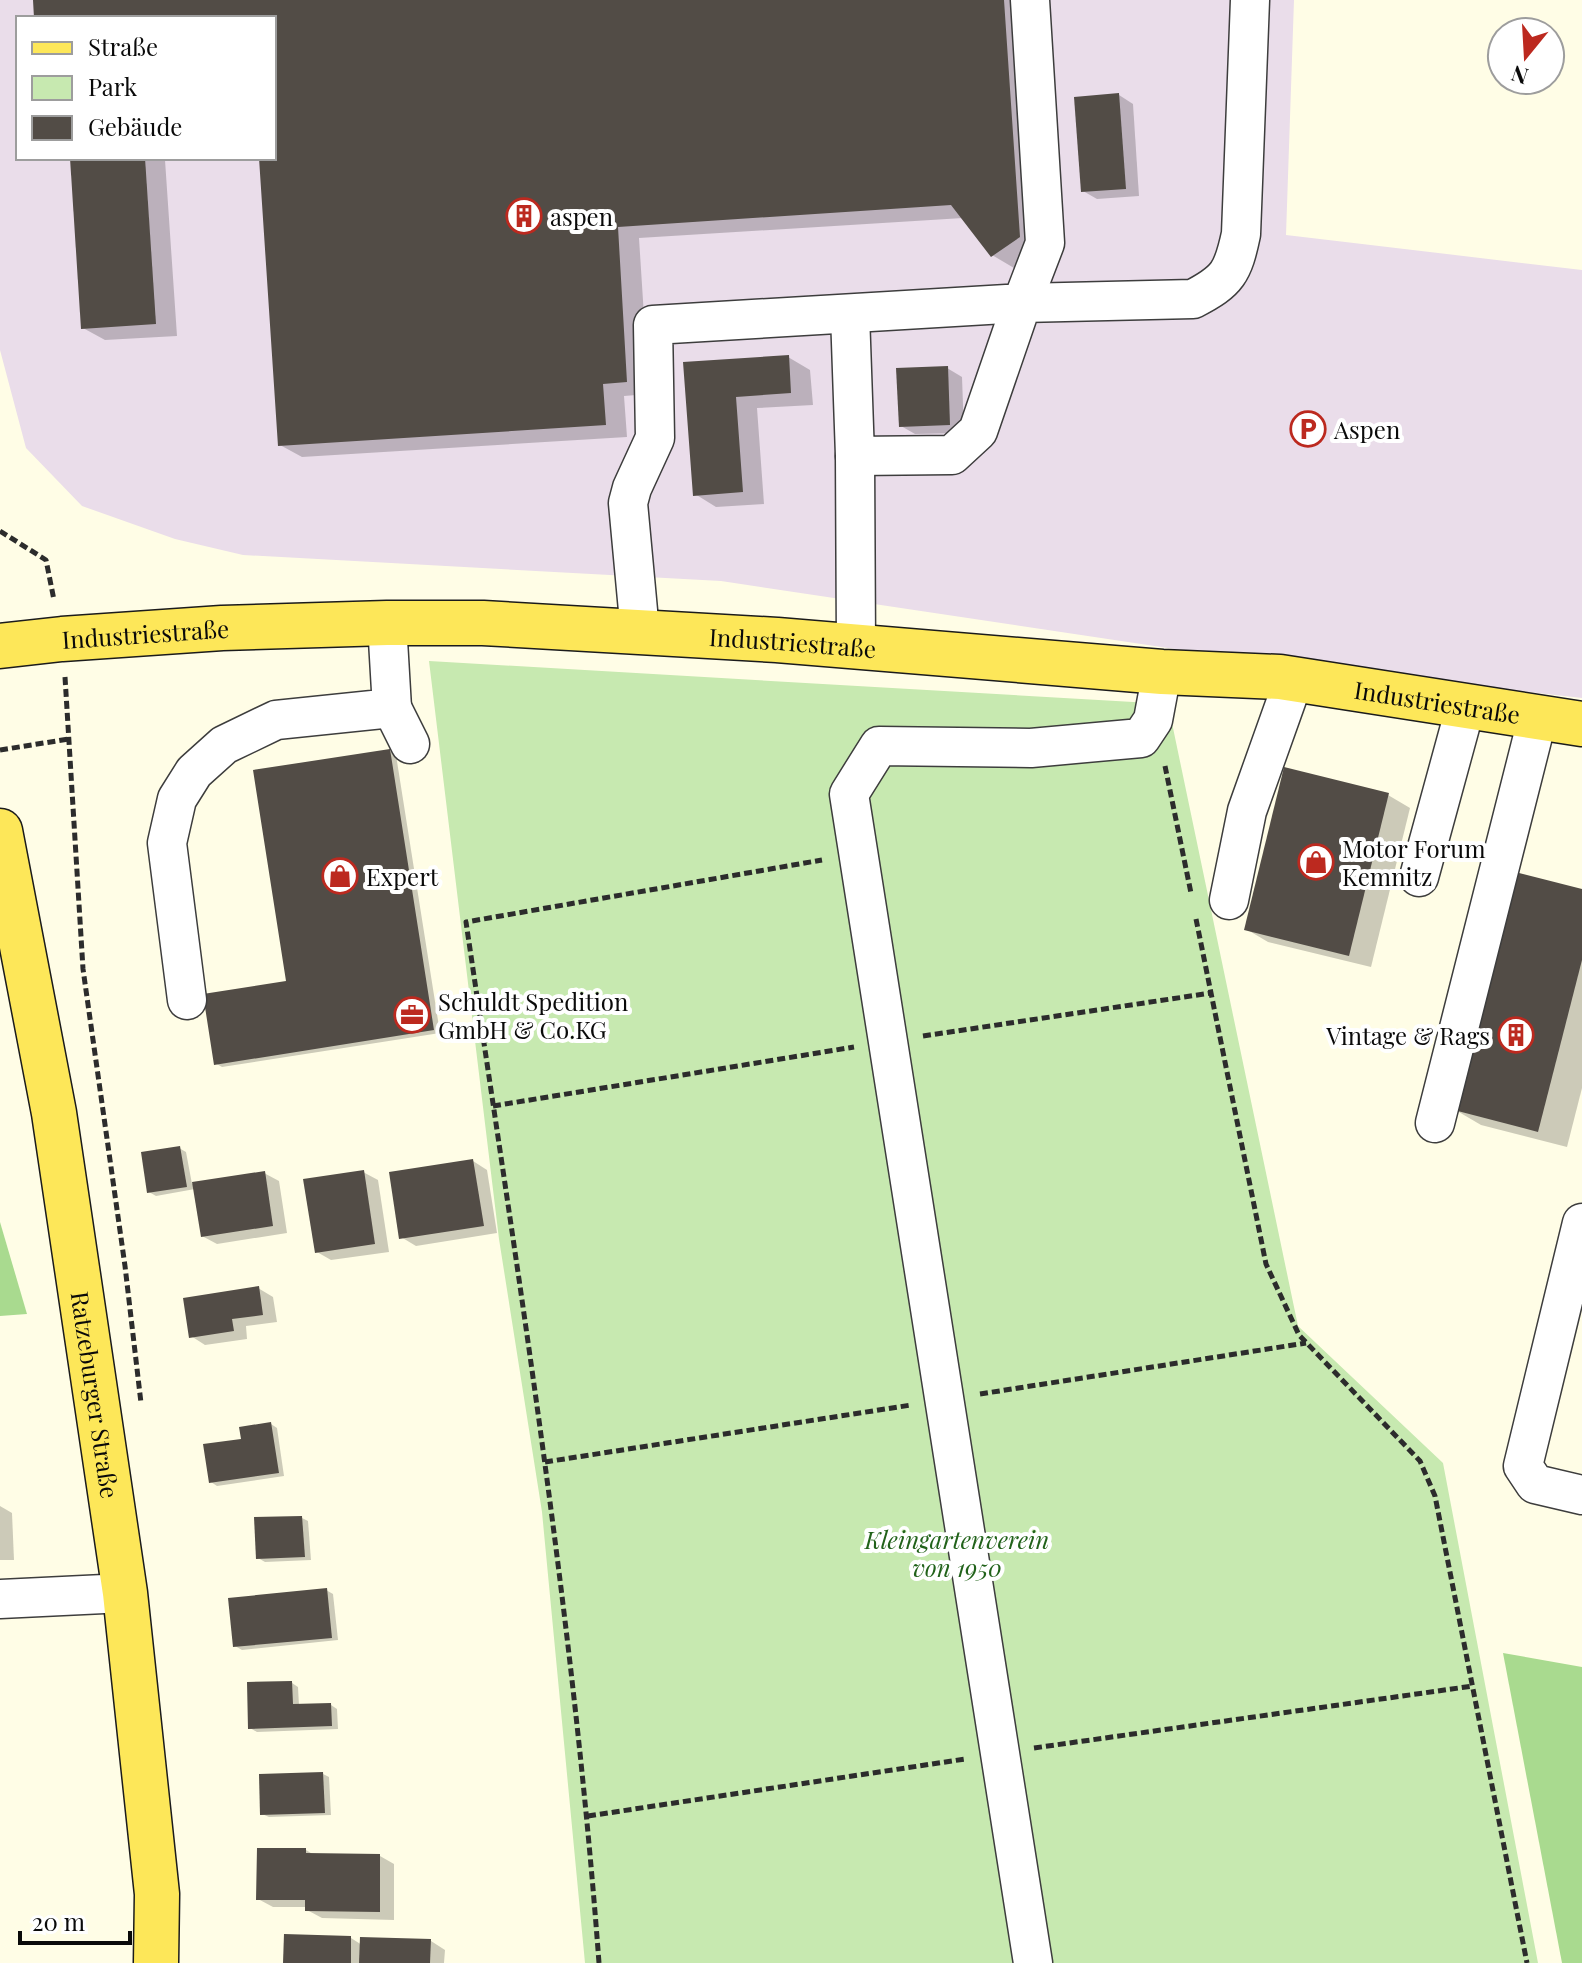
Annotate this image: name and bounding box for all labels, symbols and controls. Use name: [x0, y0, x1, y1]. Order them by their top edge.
legend: [16, 16, 276, 160]
north arrow: [1486, 16, 1566, 96]
text: Straße: [88, 30, 158, 62]
text: N: [1507, 59, 1532, 93]
text: Park: [88, 70, 138, 102]
text: Gebäude: [88, 110, 183, 142]
building icon: aspen: [505, 197, 543, 235]
place label: aspen: [550, 200, 613, 232]
parking icon: Aspen: [1289, 410, 1327, 448]
place label: Aspen: [1333, 413, 1400, 445]
street label: Industriestraße: [61, 612, 229, 655]
street label: Industriestraße: [708, 620, 877, 664]
street label: Industriestraße: [1352, 673, 1523, 730]
place label: Motor Forum Kemnitz: [1342, 832, 1486, 892]
shop icon: Motor Forum Kemnitz: [1297, 843, 1335, 881]
shop icon: Expert: [321, 857, 359, 895]
place label: Expert: [366, 860, 439, 892]
place label: Schuldt Spedition GmbH & Co.KG: [438, 985, 628, 1045]
office icon: Schuldt Spedition GmbH & Co.KG: [393, 996, 431, 1034]
building icon: Vintage & Rags: [1497, 1016, 1535, 1054]
place label: Vintage & Rags: [1325, 1019, 1490, 1051]
street label: Ratzeburger Straße: [65, 1289, 127, 1500]
park label: Kleingartenverein von 1950: [864, 1523, 1049, 1583]
scale bar: [20, 1895, 130, 1945]
text: 20 m: [32, 1905, 85, 1937]

